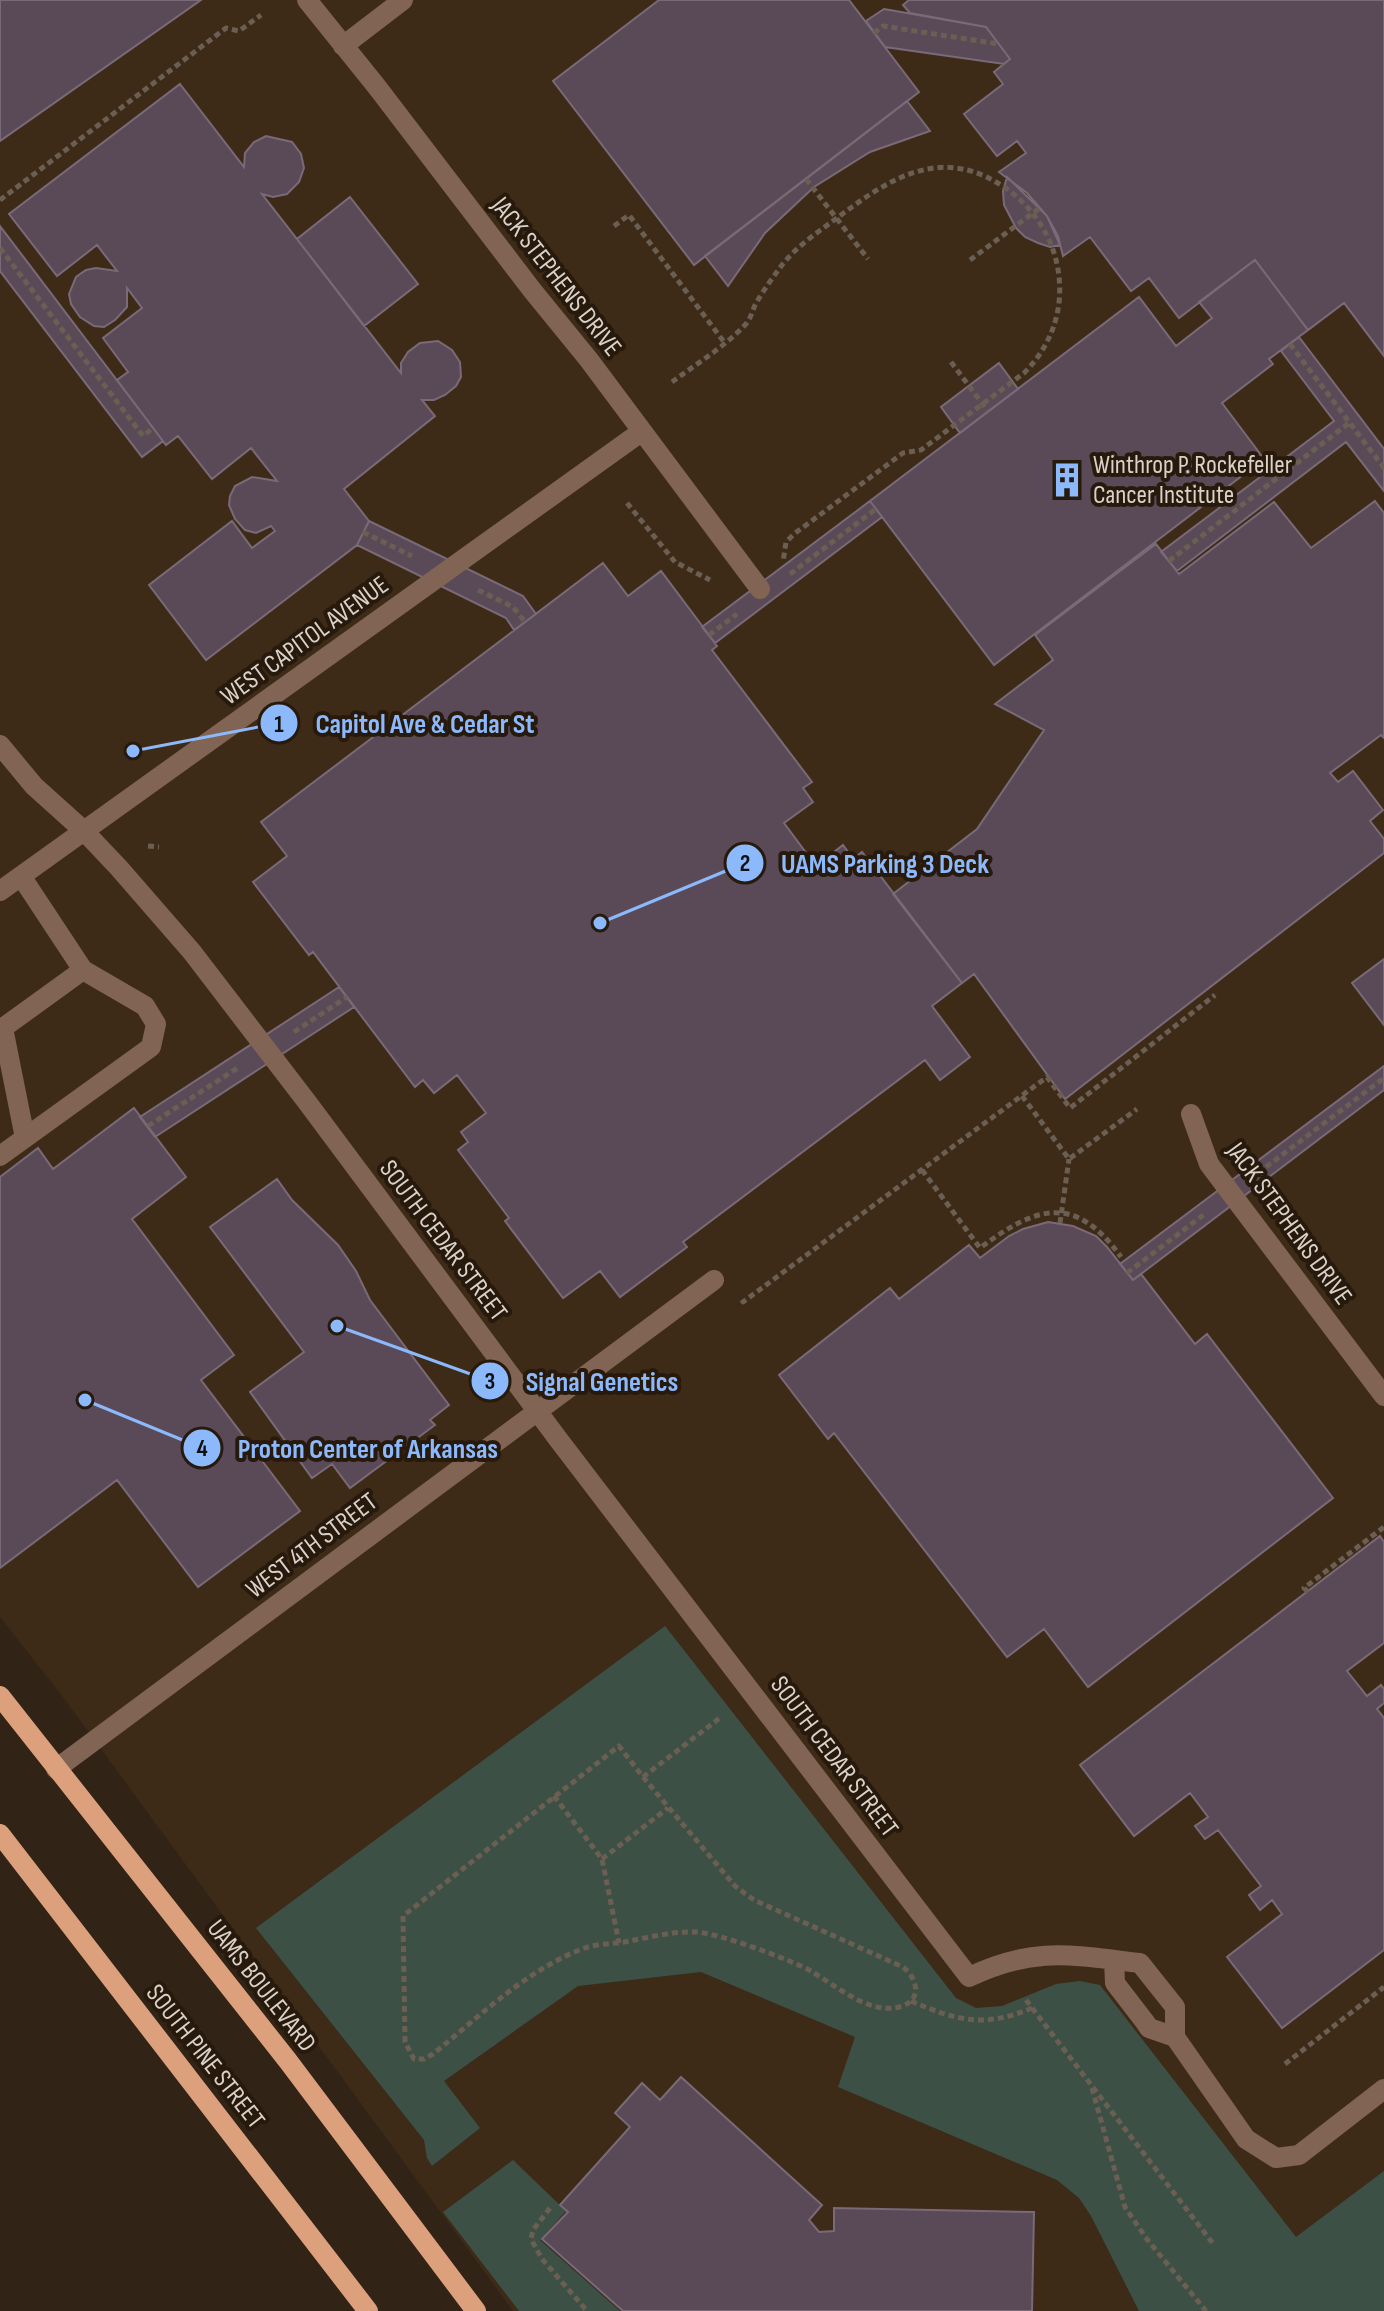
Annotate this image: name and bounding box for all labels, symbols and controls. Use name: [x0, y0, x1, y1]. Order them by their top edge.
street label: JACK STEPHENS DRIVE: [484, 191, 628, 363]
place label: Winthrop P. Rockefeller Cancer Institute: [1093, 450, 1293, 511]
building icon: Winthrop P. Rockefeller Cancer Institute: [1048, 461, 1086, 499]
street label: WEST CAPITOL AVENUE: [215, 570, 395, 712]
callout: Capitol Ave & Cedar St: [259, 697, 550, 749]
text: Capitol Ave & Cedar St: [315, 708, 535, 741]
text: 1: [274, 710, 284, 739]
callout: UAMS Parking 3 Deck: [725, 837, 1005, 889]
text: UAMS Parking 3 Deck: [781, 848, 989, 881]
text: 2: [740, 849, 750, 878]
street label: JACK STEPHENS DRIVE: [1219, 1136, 1358, 1311]
street label: SOUTH CEDAR STREET: [372, 1155, 514, 1327]
callout: Signal Genetics: [470, 1355, 694, 1407]
text: Signal Genetics: [526, 1366, 678, 1399]
text: 3: [485, 1367, 495, 1396]
callout: Proton Center of Arkansas: [182, 1422, 514, 1474]
text: Proton Center of Arkansas: [238, 1433, 498, 1466]
text: 4: [196, 1434, 208, 1463]
street label: WEST 4TH STREET: [240, 1487, 384, 1605]
street label: SOUTH CEDAR STREET: [763, 1671, 905, 1843]
street label: UAMS BOULEVARD: [200, 1914, 322, 2058]
street label: SOUTH PINE STREET: [139, 1979, 271, 2135]

